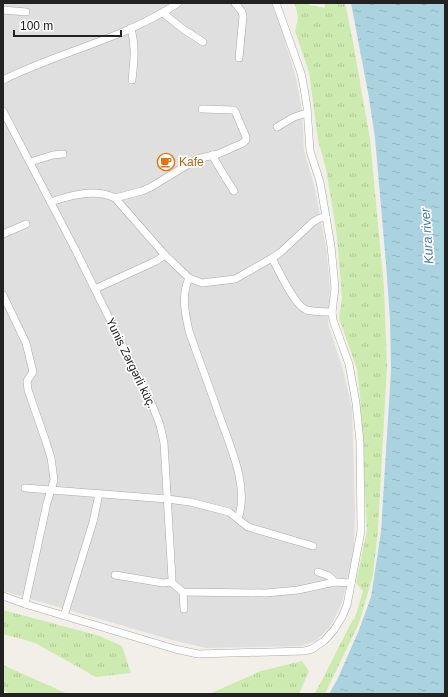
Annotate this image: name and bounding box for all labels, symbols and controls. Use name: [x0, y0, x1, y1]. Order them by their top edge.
scale bar: [14, 12, 121, 38]
text: 100 m: [20, 19, 53, 33]
cafe icon: Kafe: [156, 152, 176, 172]
place label: Kafe: [179, 155, 204, 169]
water label: Kura river: [418, 207, 436, 265]
street label: Yunis Zərgərli küç.: [103, 316, 159, 410]

